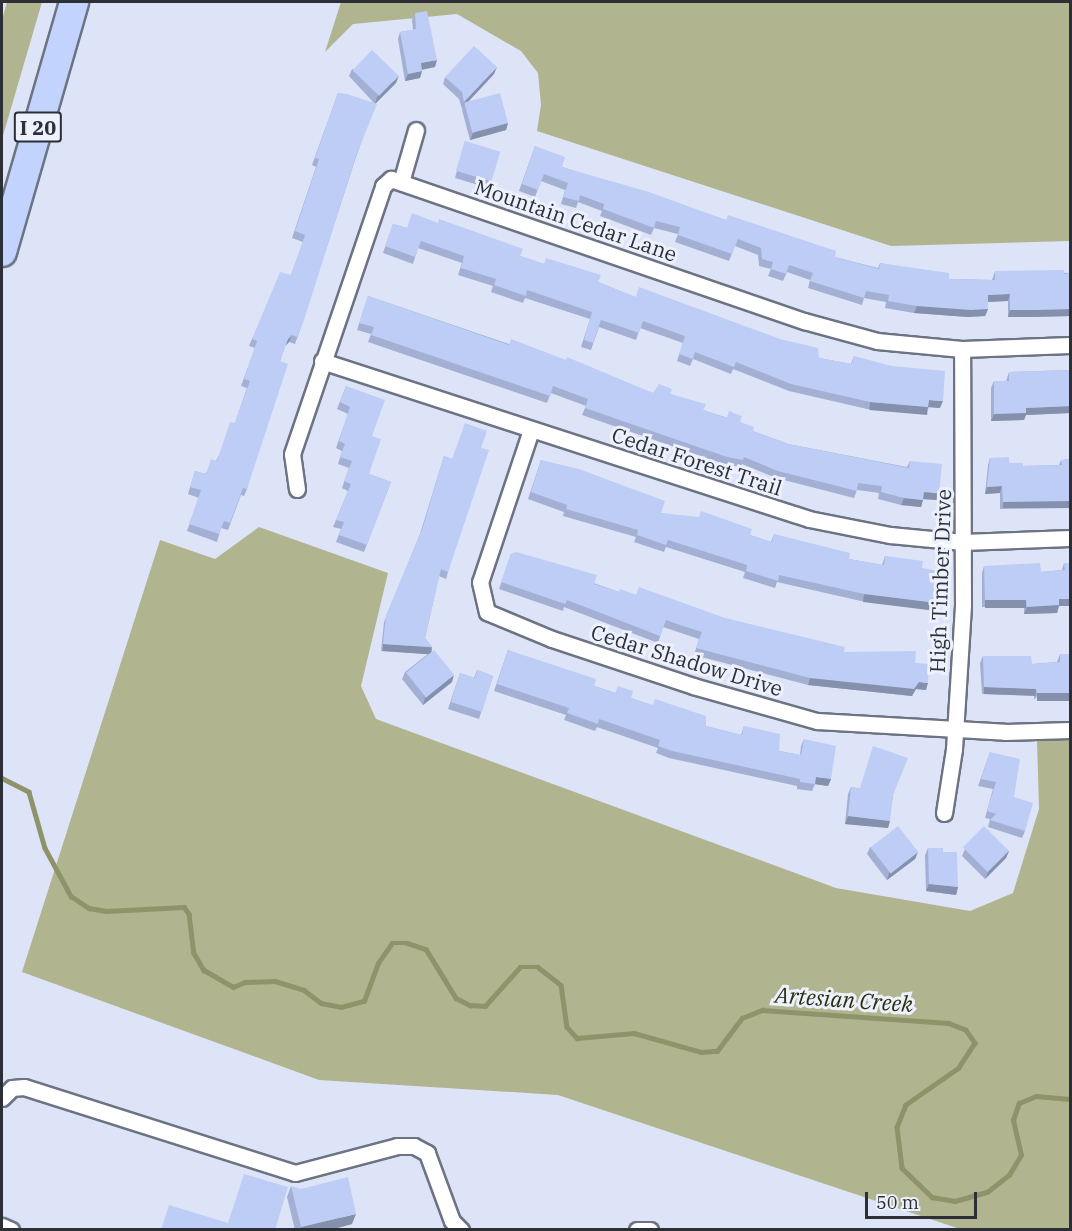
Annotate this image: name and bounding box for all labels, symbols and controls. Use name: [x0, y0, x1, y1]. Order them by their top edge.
road number: I 20: [12, 110, 63, 144]
street label: Mountain Cedar Lane: [472, 174, 680, 266]
street label: Cedar Forest Trail: [609, 422, 785, 500]
street label: High Timber Drive: [924, 489, 956, 673]
street label: Cedar Shadow Drive: [588, 619, 786, 701]
water label: Artesian Creek: [774, 981, 914, 1017]
scale bar: [868, 1180, 980, 1218]
text: 50 m: [876, 1191, 919, 1214]

